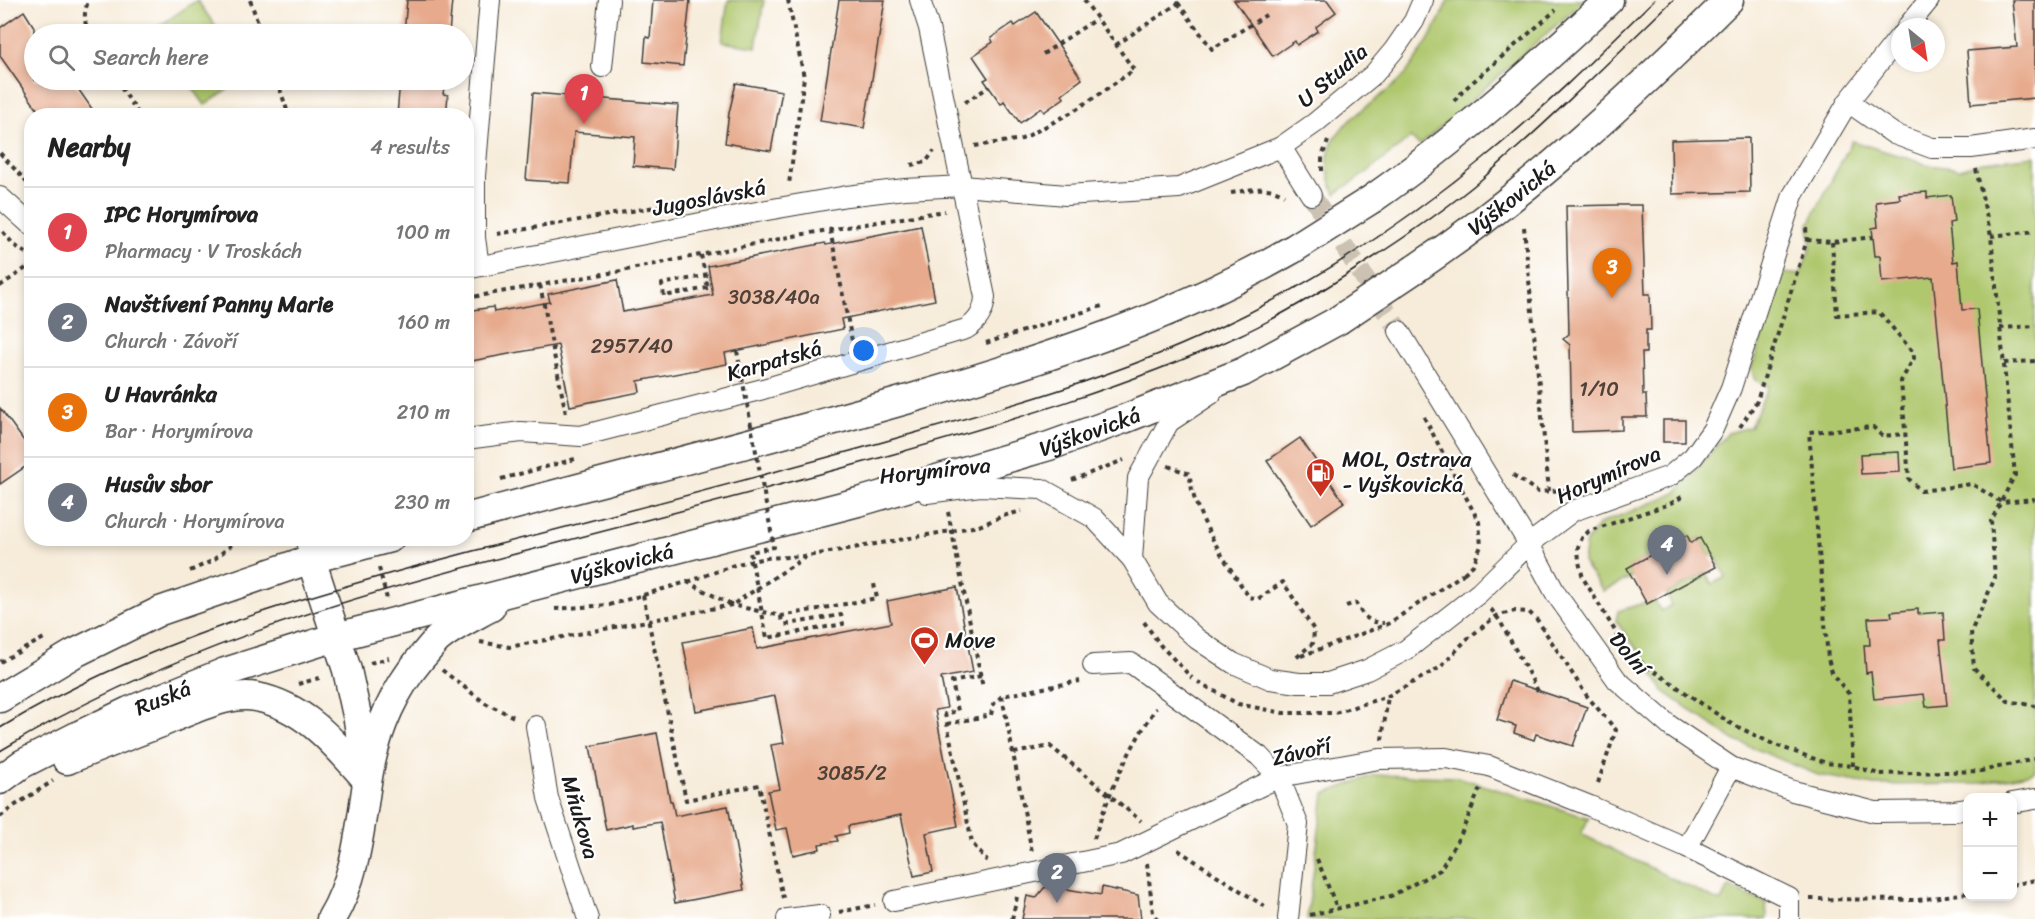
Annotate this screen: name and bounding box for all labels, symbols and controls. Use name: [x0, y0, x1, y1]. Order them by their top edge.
north arrow: [1891, 18, 1945, 72]
search box: [24, 24, 474, 90]
street label: U Studia: [1288, 33, 1377, 118]
text: Search here: [93, 38, 209, 77]
icon: search: [45, 41, 78, 74]
pin: 1: [564, 74, 604, 124]
text: Nearby: [48, 124, 130, 170]
text: 4 results: [370, 130, 450, 165]
street label: Výškovická: [1458, 150, 1565, 246]
street label: Jugoslávská: [648, 167, 769, 228]
text: IPC Horymírova: [105, 195, 258, 234]
text: 1: [63, 215, 72, 250]
text: 100 m: [396, 215, 450, 250]
text: Pharmacy · V Troskách: [105, 234, 302, 269]
pin: 3: [1592, 248, 1632, 298]
house number: 3038/40a: [728, 280, 820, 315]
text: Navštívení Panny Marie: [105, 285, 333, 324]
text: 2: [62, 305, 73, 340]
text: 160 m: [397, 305, 450, 340]
text: Church · Závoří: [105, 324, 237, 359]
street label: Karpatská: [722, 328, 827, 393]
house number: 2957/40: [591, 329, 673, 364]
your location: [849, 336, 878, 365]
house number: 1/10: [1579, 372, 1619, 407]
text: U Havránka: [105, 375, 217, 414]
text: 3: [62, 395, 73, 430]
text: 210 m: [397, 395, 450, 430]
street label: Výškovická: [1034, 395, 1146, 468]
text: Bar · Horymírova: [105, 414, 253, 449]
street label: Horymírova: [1549, 434, 1667, 515]
place label: MOL, Ostrava - Vyškovická: [1342, 440, 1472, 504]
street label: Horymírova: [877, 445, 993, 496]
fuel station icon: MOL, Ostrava - Vyškovická: [1305, 456, 1337, 498]
text: Husův sbor: [105, 465, 212, 504]
text: 4: [61, 485, 74, 520]
text: 230 m: [394, 485, 450, 520]
text: Church · Horymírova: [105, 504, 285, 539]
pin: 4: [1648, 526, 1686, 575]
street label: Výškovická: [566, 531, 678, 596]
place label: Move: [945, 621, 996, 660]
street label: Dolní: [1599, 622, 1662, 687]
sports icon: Move: [908, 624, 940, 666]
street label: Ruská: [129, 669, 197, 727]
street label: Závoří: [1268, 725, 1337, 777]
house number: 3085/2: [817, 756, 887, 791]
street label: Mňukova: [550, 771, 611, 864]
map controls: [1963, 793, 2017, 901]
button: +: [1963, 793, 2017, 847]
button: −: [1963, 847, 2017, 901]
pin: 2: [1038, 854, 1076, 903]

